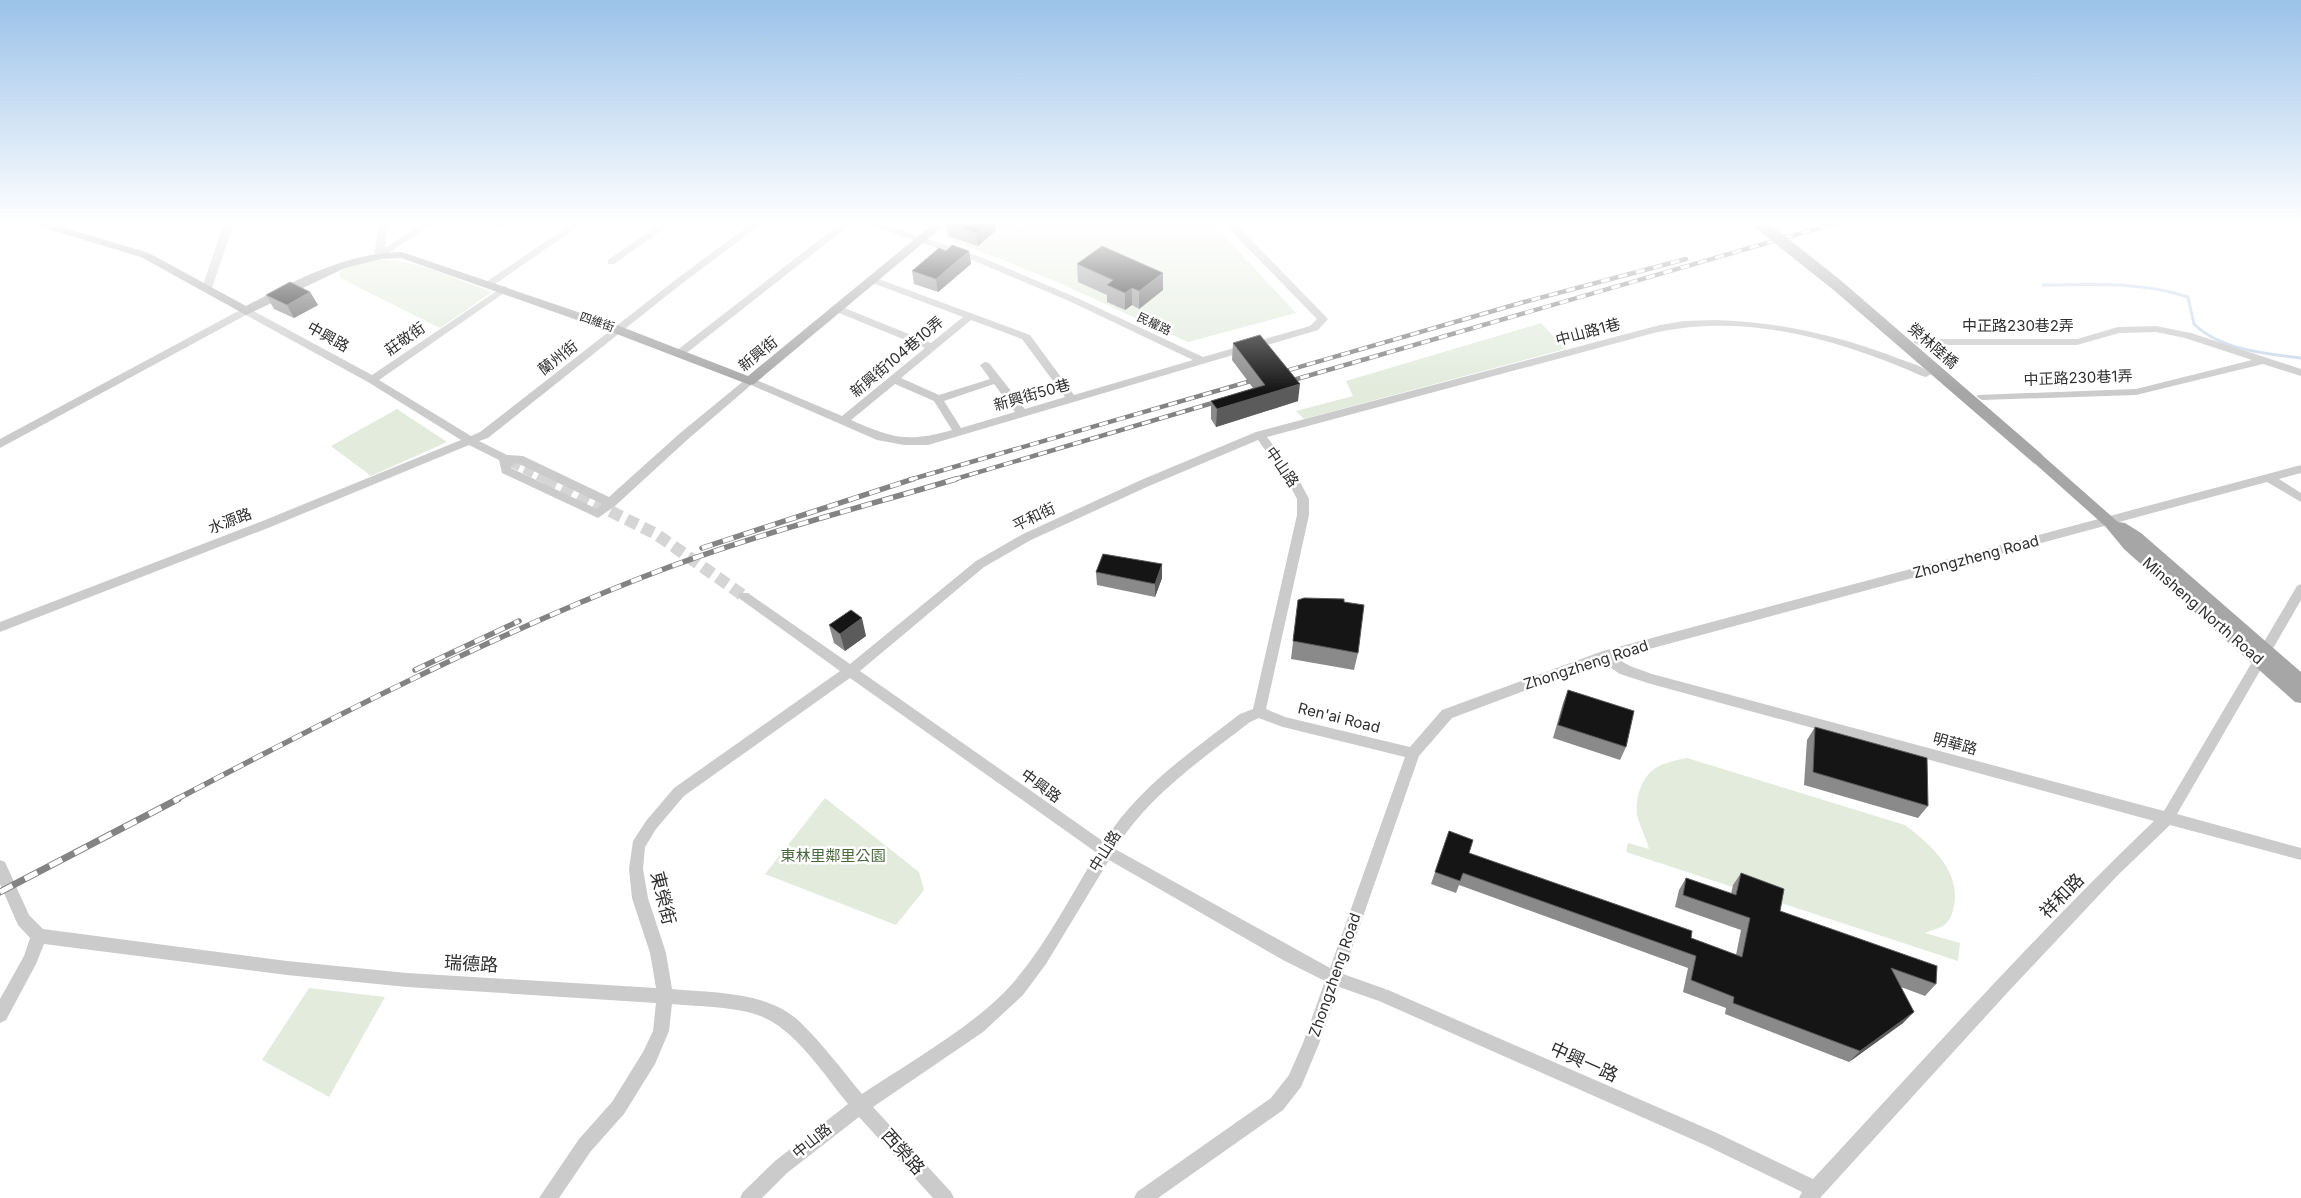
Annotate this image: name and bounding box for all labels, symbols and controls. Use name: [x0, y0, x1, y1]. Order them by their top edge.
street label: 四維街: [578, 309, 617, 334]
street label: 民權路: [1135, 309, 1174, 338]
street label: 新興街104巷10弄: [846, 312, 947, 401]
street label: 中山路1巷: [1553, 314, 1622, 349]
street label: 中正路230巷2弄: [1962, 316, 2074, 335]
street label: 中興路: [304, 317, 353, 356]
street label: 莊敬街: [381, 318, 429, 359]
street label: 榮林陸橋: [1904, 319, 1962, 372]
street label: 新興街: [734, 332, 781, 375]
street label: 蘭州街: [534, 336, 581, 379]
street label: 中正路230巷1弄: [2023, 366, 2133, 389]
street label: 新興街50巷: [991, 375, 1072, 414]
street label: 中山路: [1262, 443, 1303, 491]
street label: 平和街: [1009, 498, 1058, 535]
street label: 水源路: [205, 504, 254, 537]
street label: Zhongzheng Road: [1911, 531, 2041, 582]
street label: Minsheng North Road: [2139, 553, 2268, 668]
street label: Zhongzheng Road: [1521, 635, 1650, 694]
street label: Ren'ai Road: [1296, 698, 1382, 737]
street label: 明華路: [1931, 729, 1979, 759]
street label: 中興路: [1018, 765, 1065, 807]
street label: 中山路: [1085, 827, 1125, 875]
park label: 東林里鄰里公園: [780, 846, 886, 865]
street label: 東榮街: [647, 869, 680, 927]
street label: 祥和路: [2035, 869, 2088, 922]
street label: Zhongzheng Road: [1304, 910, 1365, 1039]
street label: 瑞德路: [444, 952, 499, 975]
street label: 中興一路: [1547, 1037, 1621, 1086]
street label: 中山路: [788, 1119, 835, 1162]
street label: 西榮路: [878, 1125, 929, 1179]

